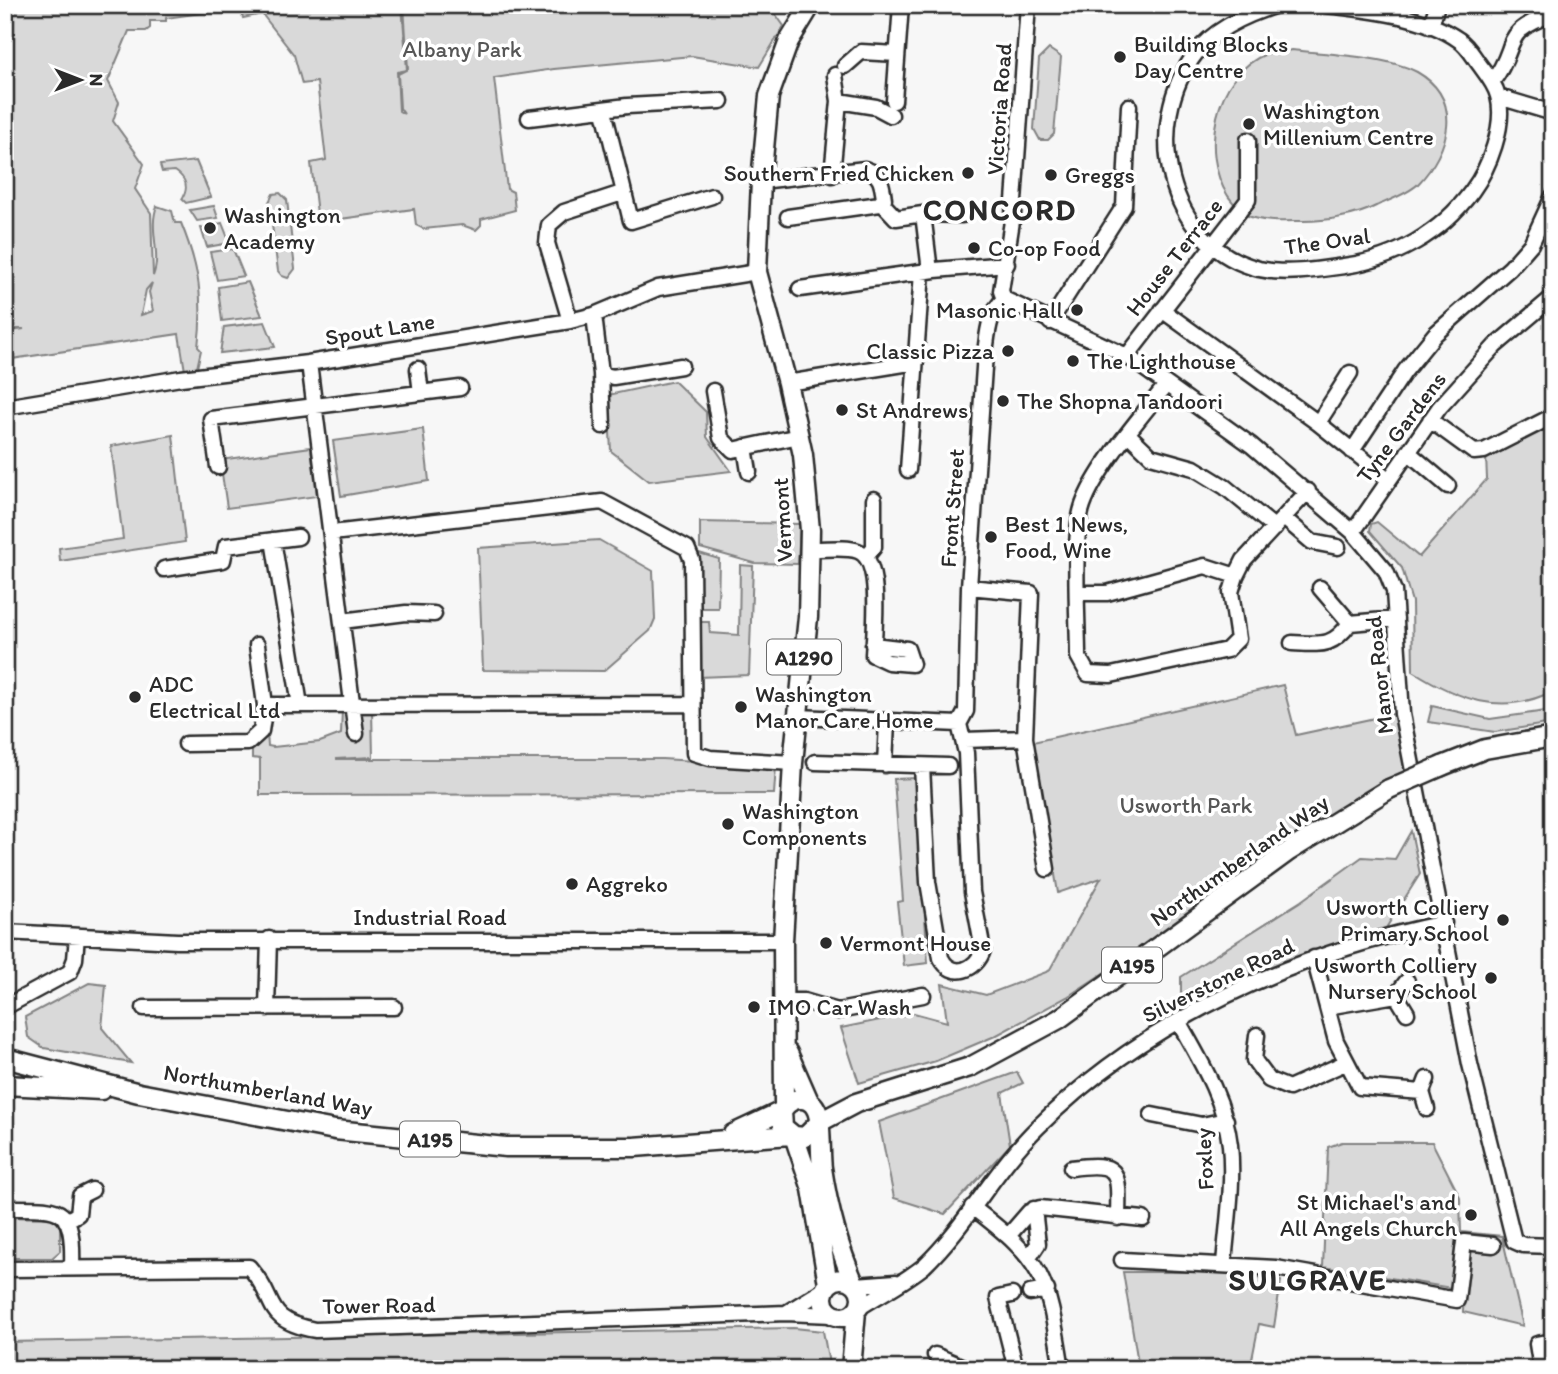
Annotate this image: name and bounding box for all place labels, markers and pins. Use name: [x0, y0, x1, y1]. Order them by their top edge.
place label: Building Blocks Day Centre: [1134, 30, 1288, 84]
marker: Building Blocks Day Centre: [1112, 49, 1128, 65]
place label: Washington Millenium Centre: [1263, 97, 1434, 151]
marker: Washington Millenium Centre: [1241, 116, 1257, 132]
place label: Southern Fried Chicken: [724, 159, 954, 187]
place label: Greggs: [1065, 161, 1135, 189]
marker: Southern Fried Chicken: [960, 165, 976, 181]
marker: Greggs: [1043, 167, 1059, 183]
place label: Washington Academy: [224, 201, 341, 255]
marker: Washington Academy: [202, 220, 218, 236]
place label: Co-op Food: [988, 234, 1101, 262]
marker: Co-op Food: [966, 240, 982, 256]
place label: Masonic Hall: [936, 296, 1063, 324]
marker: Masonic Hall: [1069, 302, 1085, 318]
place label: Classic Pizza: [866, 337, 994, 365]
marker: Classic Pizza: [1000, 343, 1016, 359]
place label: The Lighthouse: [1087, 347, 1236, 375]
marker: The Lighthouse: [1065, 353, 1081, 369]
place label: The Shopna Tandoori: [1017, 387, 1223, 415]
marker: The Shopna Tandoori: [995, 393, 1011, 409]
place label: St Andrews: [856, 396, 968, 424]
marker: St Andrews: [834, 402, 850, 418]
place label: Best 1 News, Food, Wine: [1005, 510, 1129, 564]
marker: Best 1 News, Food, Wine: [983, 529, 999, 545]
place label: ADC Electrical Ltd: [149, 670, 280, 724]
place label: Washington Manor Care Home: [755, 680, 934, 734]
marker: ADC Electrical Ltd: [127, 689, 143, 705]
marker: Washington Manor Care Home: [733, 699, 749, 715]
place label: Washington Components: [742, 797, 867, 851]
marker: Washington Components: [720, 816, 736, 832]
place label: Aggreko: [586, 870, 668, 898]
marker: Aggreko: [564, 876, 580, 892]
place label: Usworth Colliery Primary School: [1326, 893, 1489, 947]
marker: Usworth Colliery Primary School: [1495, 912, 1511, 928]
place label: Vermont House: [840, 929, 991, 957]
marker: Vermont House: [818, 935, 834, 951]
place label: Usworth Colliery Nursery School: [1314, 951, 1477, 1005]
marker: Usworth Colliery Nursery School: [1483, 970, 1499, 986]
place label: IMO Car Wash: [768, 993, 911, 1021]
marker: IMO Car Wash: [746, 999, 762, 1015]
place label: St Michael's and All Angels Church: [1280, 1188, 1458, 1242]
marker: St Michael's and All Angels Church: [1463, 1207, 1479, 1223]

